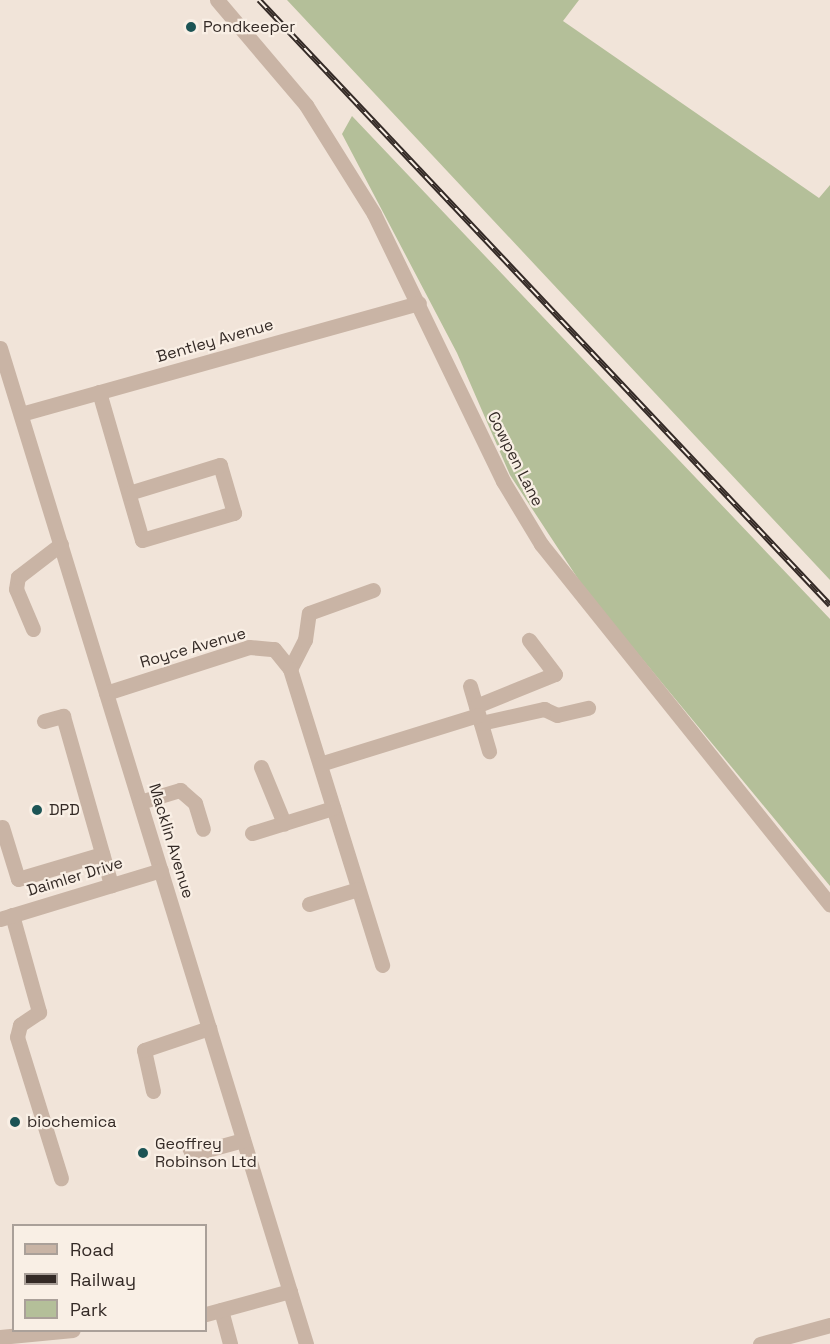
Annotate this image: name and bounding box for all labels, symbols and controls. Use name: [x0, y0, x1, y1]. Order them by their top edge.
place label: Pondkeeper: [203, 17, 295, 37]
marker: Pondkeeper: [184, 20, 198, 34]
street label: Bentley Avenue: [154, 315, 276, 367]
street label: Cowpen Lane: [483, 408, 547, 510]
street label: Royce Avenue: [138, 624, 248, 672]
street label: Macklin Avenue: [144, 781, 198, 901]
place label: DPD: [49, 800, 80, 820]
marker: DPD: [30, 803, 44, 817]
street label: Daimler Drive: [25, 853, 125, 901]
place label: biochemica: [27, 1112, 116, 1132]
marker: biochemica: [8, 1115, 22, 1129]
place label: Geoffrey Robinson Ltd: [155, 1134, 257, 1172]
marker: Geoffrey Robinson Ltd: [136, 1146, 150, 1160]
legend: [12, 1224, 207, 1332]
text: Road: [70, 1238, 114, 1261]
text: Railway: [70, 1268, 136, 1291]
text: Park: [70, 1298, 107, 1321]

